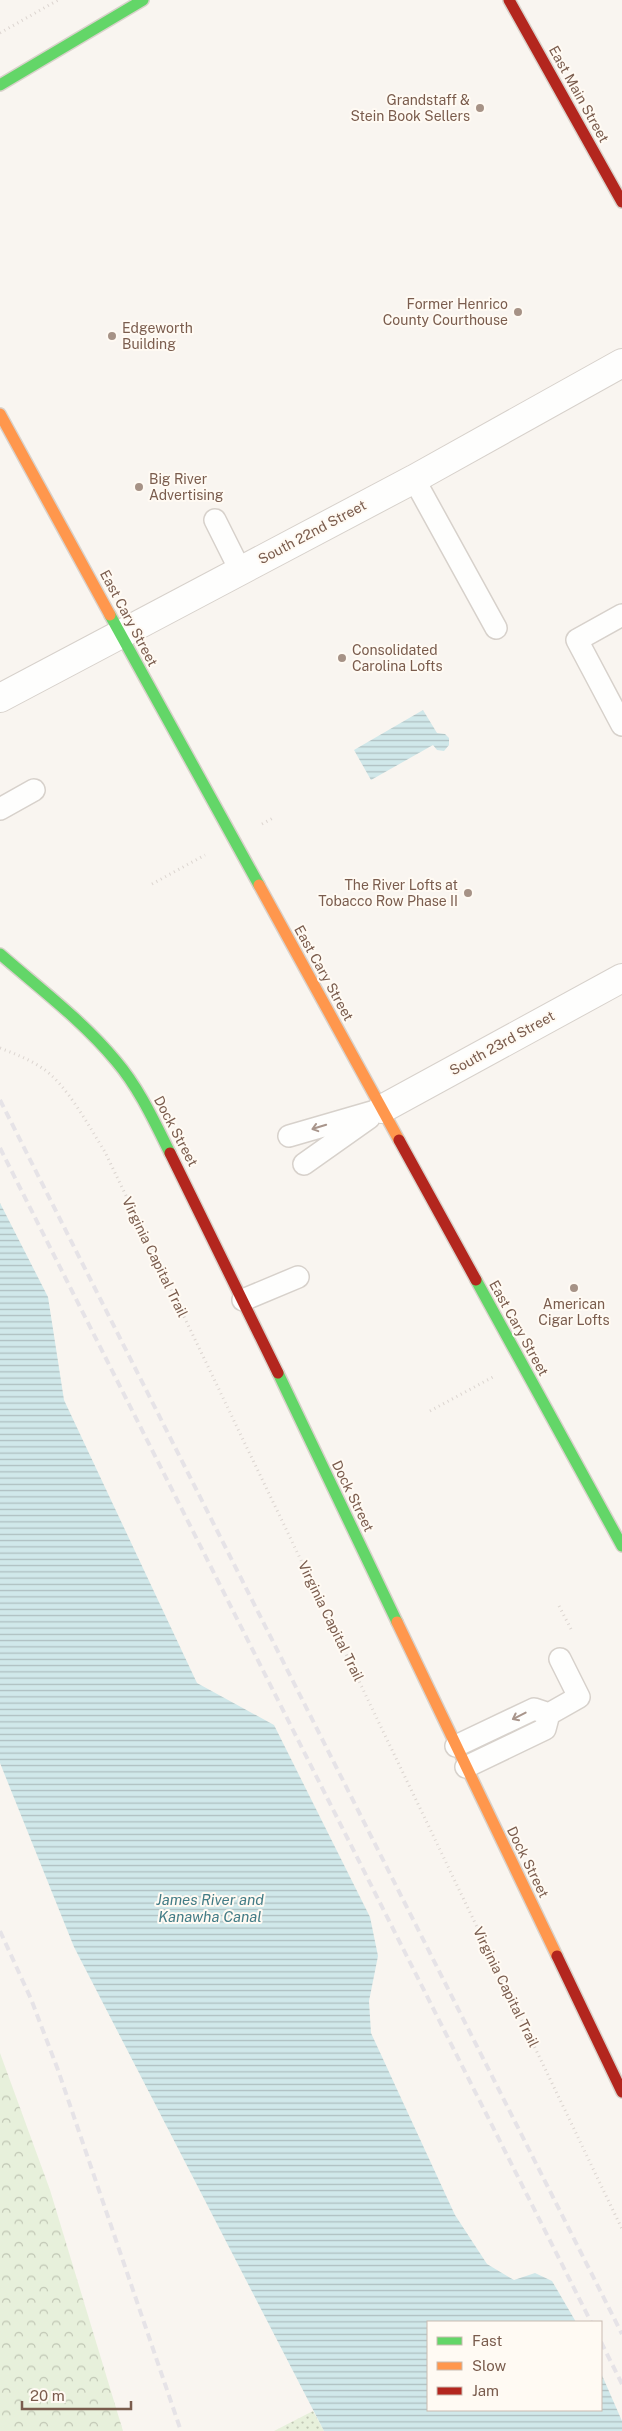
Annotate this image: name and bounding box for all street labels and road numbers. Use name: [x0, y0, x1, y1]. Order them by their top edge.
street label: East Main Street: [546, 43, 612, 145]
street label: South 22nd Street: [255, 497, 369, 567]
street label: East Cary Street: [97, 567, 161, 669]
street label: East Cary Street: [291, 922, 357, 1024]
street label: South 23rd Street: [447, 1008, 557, 1078]
street label: Dock Street: [151, 1093, 201, 1169]
street label: Virginia Capital Trail: [119, 1194, 191, 1320]
street label: East Cary Street: [486, 1277, 552, 1379]
street label: Dock Street: [329, 1458, 377, 1534]
street label: Virginia Capital Trail: [295, 1558, 367, 1684]
street label: Dock Street: [504, 1824, 552, 1900]
street label: Virginia Capital Trail: [470, 1924, 542, 2050]

